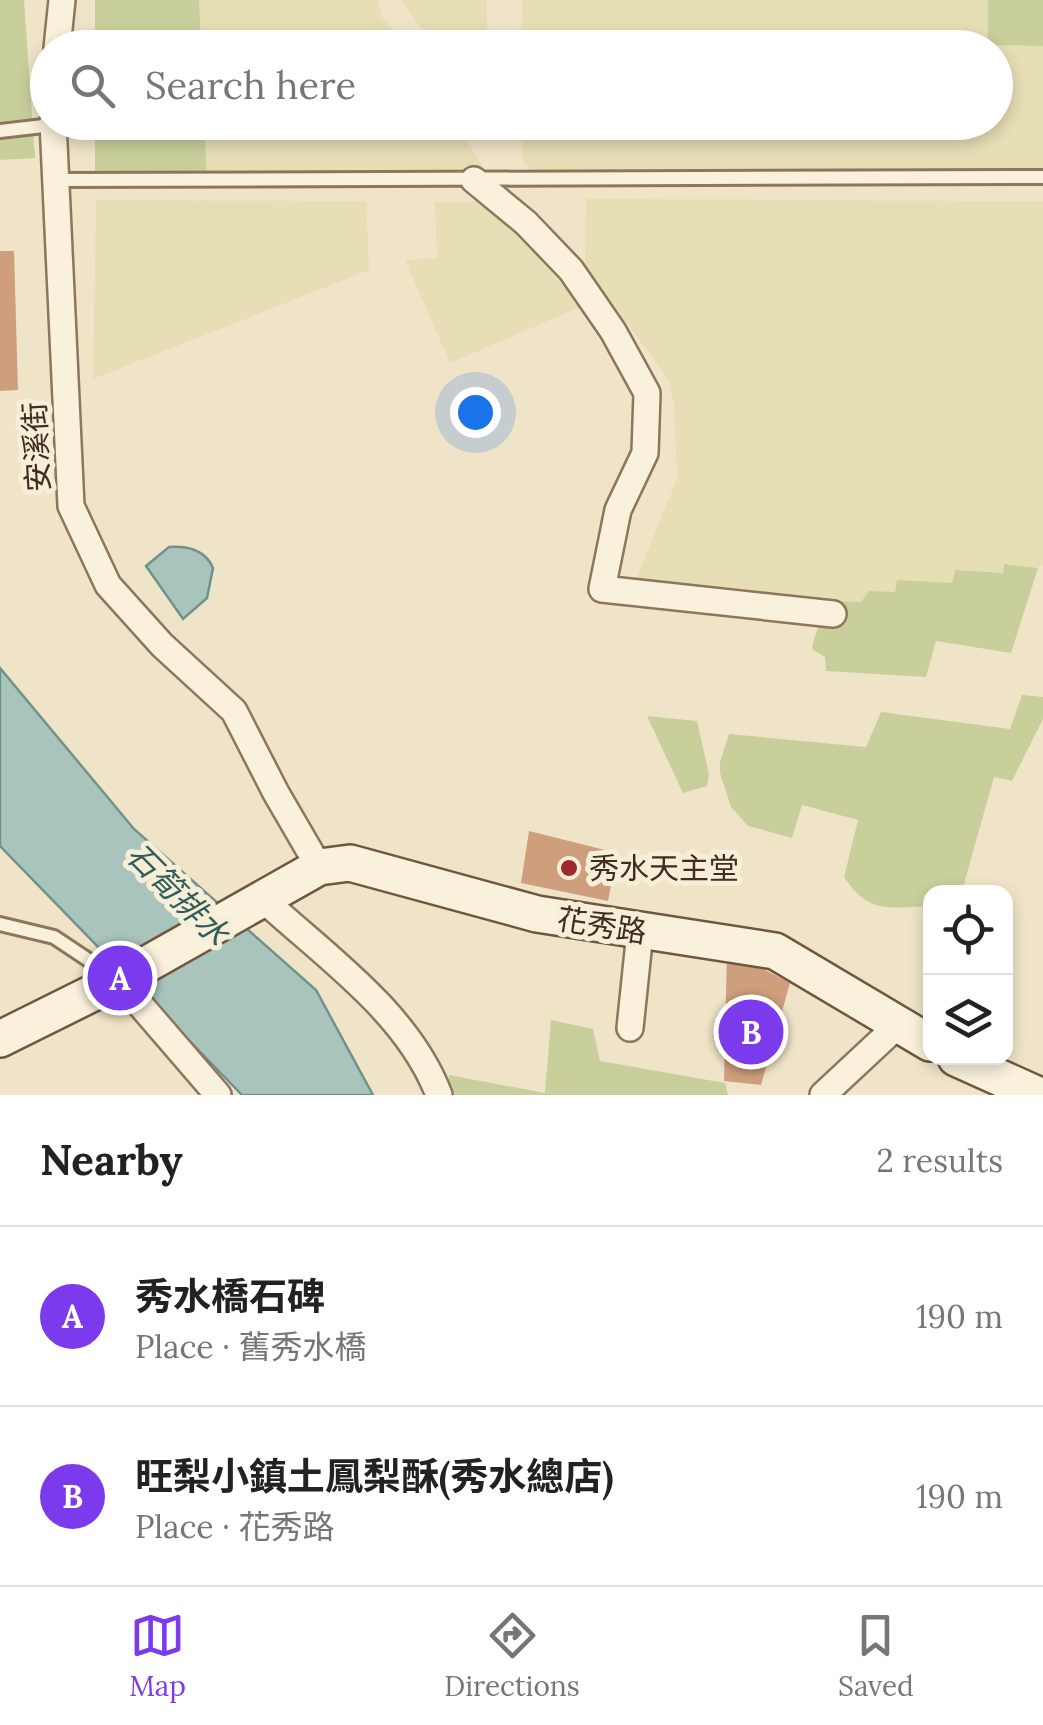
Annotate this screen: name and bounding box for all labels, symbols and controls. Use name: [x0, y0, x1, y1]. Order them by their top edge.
search box: [30, 30, 1013, 140]
icon: search: [65, 58, 120, 113]
text: Search here: [145, 61, 356, 109]
your location: [450, 387, 501, 438]
street label: 安溪街: [15, 401, 57, 493]
water label: 石筍排水: [118, 834, 239, 955]
place label: 秀水天主堂: [589, 849, 739, 887]
marker: 秀水天主堂: [558, 857, 580, 879]
map controls: [923, 885, 1013, 1065]
button: locate: [923, 885, 1013, 975]
street label: 花秀路: [555, 899, 649, 951]
pin: A: [88, 940, 152, 1016]
button: layers: [923, 975, 1013, 1065]
pin: B: [718, 994, 784, 1070]
text: Nearby: [40, 1133, 183, 1187]
text: 2 results: [877, 1140, 1003, 1181]
text: 秀水橋石碑: [135, 1272, 325, 1320]
text: A: [62, 1296, 83, 1337]
text: 190 m: [916, 1296, 1003, 1337]
text: Place · 舊秀水橋: [135, 1326, 366, 1367]
text: 旺梨小鎮土鳳梨酥(秀水總店): [135, 1452, 614, 1500]
text: B: [62, 1476, 83, 1517]
text: 190 m: [916, 1476, 1003, 1517]
text: Place · 花秀路: [135, 1506, 334, 1547]
tab: Map: [129, 1608, 186, 1704]
tab: Directions: [444, 1608, 580, 1704]
tab: Saved: [838, 1608, 914, 1704]

